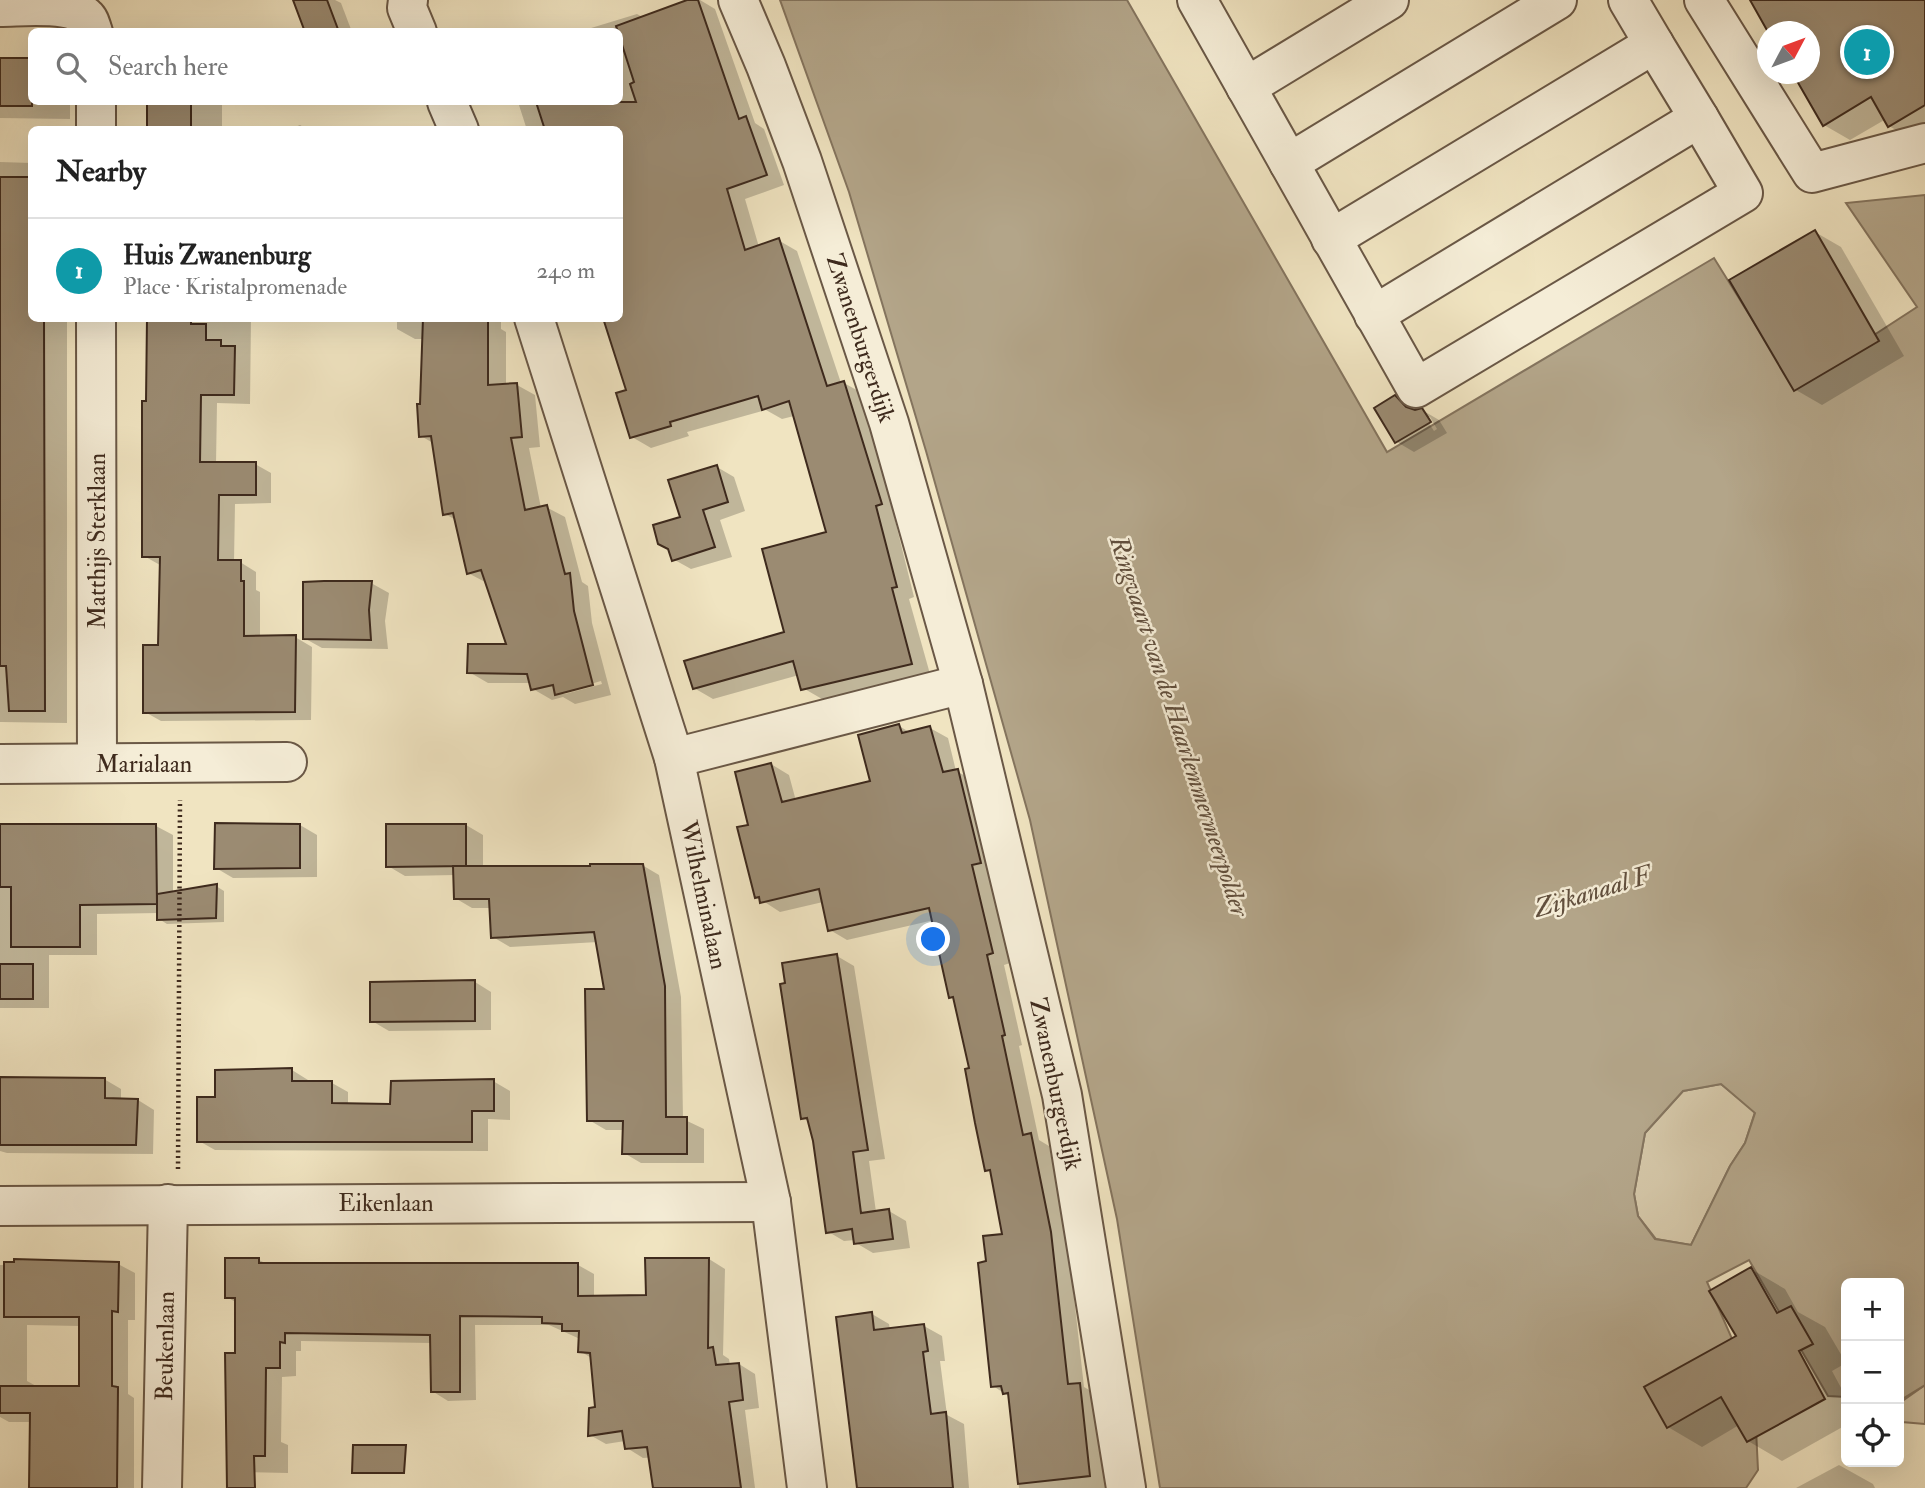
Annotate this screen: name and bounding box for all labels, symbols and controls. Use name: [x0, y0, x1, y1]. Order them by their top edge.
north arrow: [1757, 21, 1820, 84]
pin: 1: [1844, 26, 1890, 78]
search box: [28, 28, 623, 105]
icon: search: [52, 48, 90, 86]
text: Search here: [108, 51, 228, 83]
text: Nearby: [56, 153, 146, 190]
text: Huis Zwanenburg: [123, 240, 311, 272]
street label: Zwanenburgerdijk: [819, 250, 903, 427]
text: 1: [75, 256, 83, 285]
text: 240 m: [536, 256, 595, 285]
text: Place · Kristalpromenade: [123, 272, 347, 301]
street label: Matthijs Sterklaan: [82, 453, 113, 629]
water label: Ringvaart van de Haarlemmermeerpolder: [1102, 531, 1256, 922]
street label: Marialaan: [96, 749, 192, 780]
street label: Wilhelminalaan: [672, 817, 734, 972]
water label: Zijkanaal F: [1529, 858, 1658, 925]
your location: [916, 922, 950, 956]
street label: Zwanenburgerdijk: [1022, 995, 1089, 1174]
street label: Eikenlaan: [338, 1188, 434, 1219]
map controls: [1841, 1278, 1904, 1467]
button: +: [1841, 1278, 1904, 1341]
street label: Beukenlaan: [149, 1291, 182, 1401]
button: −: [1841, 1341, 1904, 1404]
button: locate: [1841, 1404, 1904, 1467]

